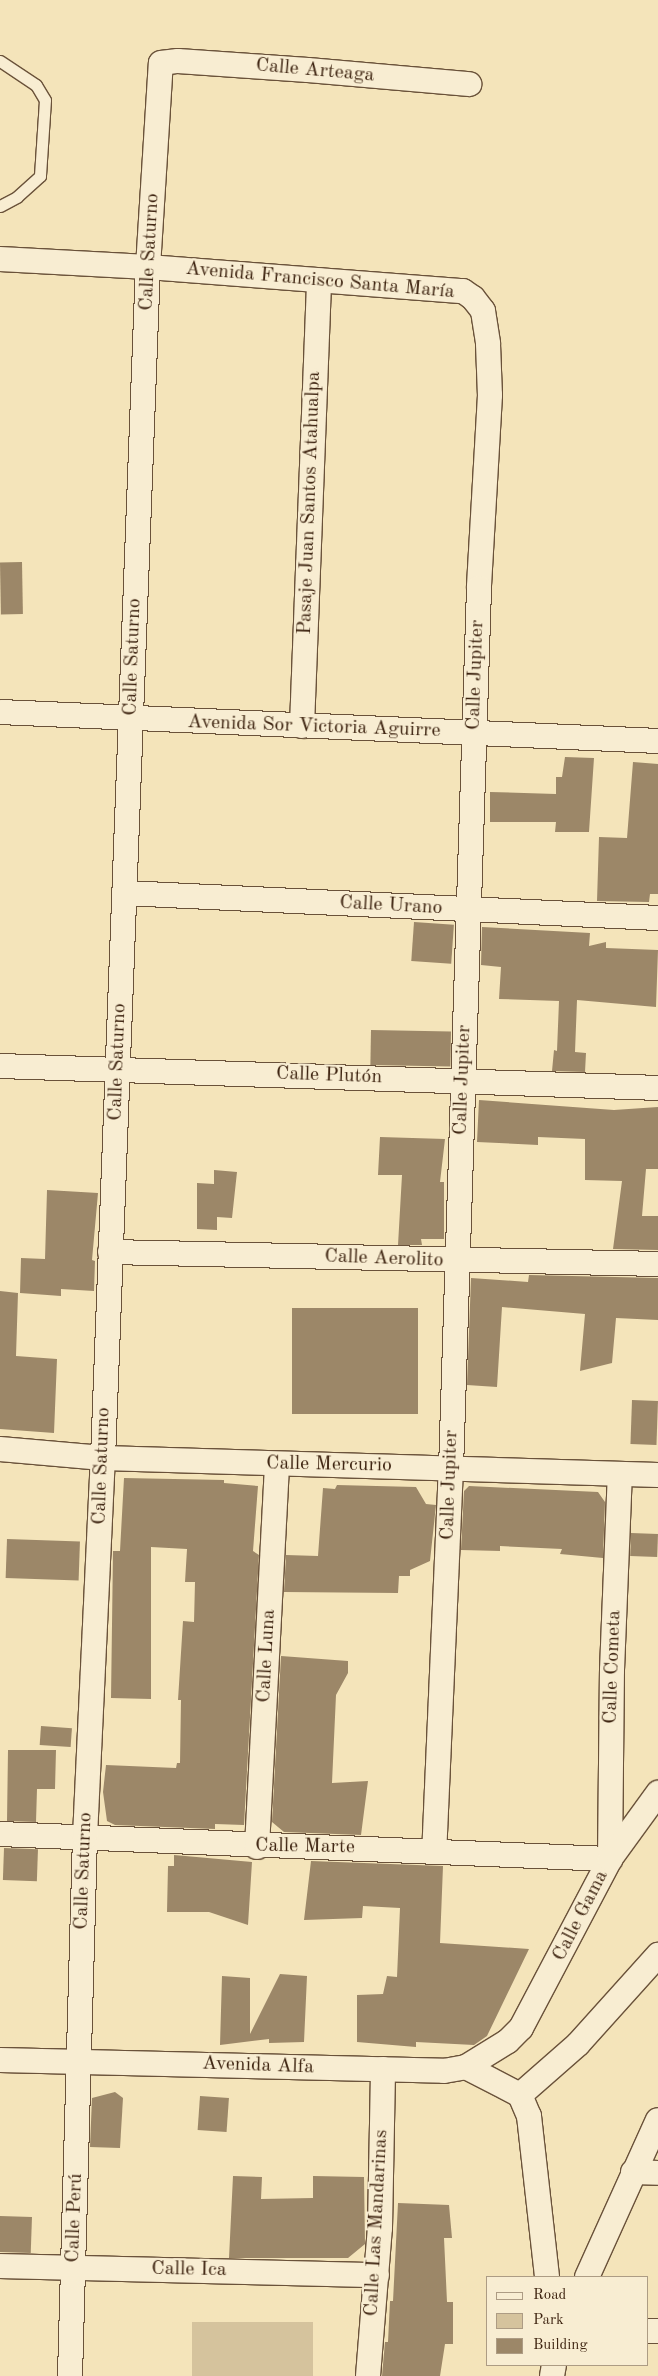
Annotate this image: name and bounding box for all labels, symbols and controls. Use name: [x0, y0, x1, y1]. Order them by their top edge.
street label: Calle Arteaga: [255, 54, 375, 88]
street label: Calle Saturno: [135, 193, 165, 311]
street label: Avenida Francisco Santa María: [184, 257, 456, 305]
street label: Pasaje Juan Santos Atahualpa: [293, 371, 327, 635]
street label: Calle Saturno: [119, 598, 147, 716]
street label: Calle Jupiter: [462, 619, 490, 731]
street label: Avenida Sor Victoria Aguirre: [187, 711, 441, 743]
street label: Calle Urano: [339, 891, 443, 921]
street label: Calle Saturno: [104, 1003, 132, 1121]
street label: Calle Jupiter: [449, 1024, 477, 1136]
street label: Calle Plutón: [275, 1062, 383, 1090]
street label: Calle Aerolito: [324, 1245, 444, 1273]
street label: Calle Saturno: [88, 1407, 116, 1525]
street label: Calle Jupiter: [436, 1429, 464, 1541]
street label: Calle Mercurio: [266, 1452, 392, 1478]
street label: Calle Luna: [253, 1609, 281, 1703]
street label: Calle Cometa: [599, 1610, 627, 1724]
street label: Calle Saturno: [70, 1812, 98, 1930]
street label: Calle Marte: [255, 1834, 355, 1860]
street label: Calle Gama: [548, 1866, 614, 1966]
street label: Avenida Alfa: [202, 2052, 314, 2080]
street label: Calle Las Mandarinas: [360, 2129, 394, 2317]
street label: Calle Perú: [61, 2173, 89, 2263]
street label: Calle Ica: [151, 2257, 227, 2283]
legend: [486, 2276, 648, 2366]
text: Road: [533, 2288, 566, 2303]
text: Park: [533, 2313, 564, 2328]
text: Building: [533, 2338, 588, 2353]

